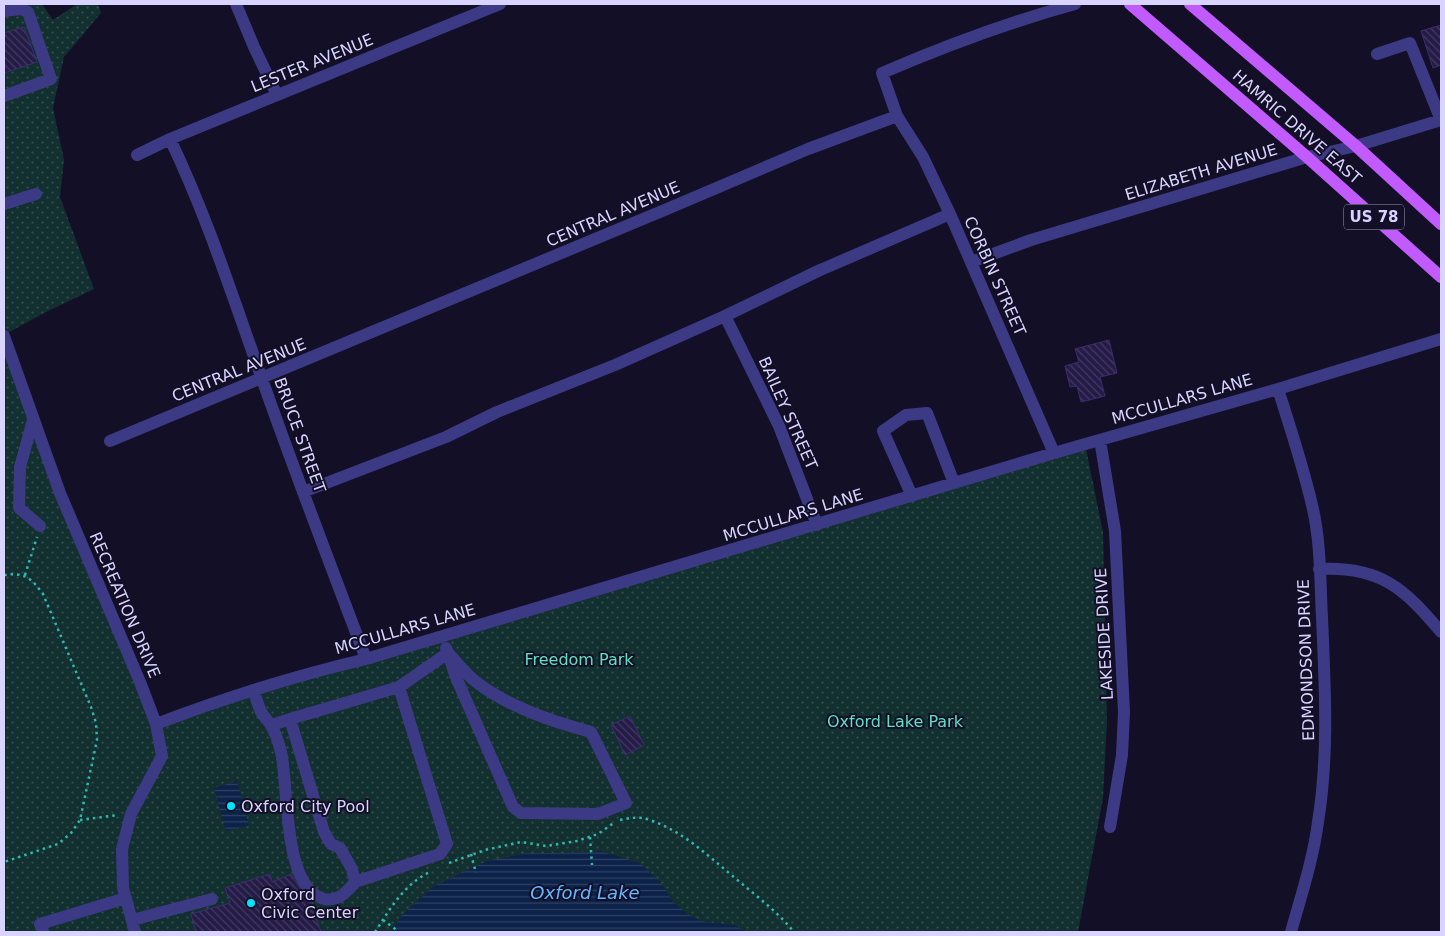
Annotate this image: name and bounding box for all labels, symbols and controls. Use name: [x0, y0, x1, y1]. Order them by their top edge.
street label: LESTER AVENUE: [248, 30, 376, 96]
street label: HAMRIC DRIVE EAST: [1229, 66, 1365, 188]
street label: ELIZABETH AVENUE: [1122, 140, 1280, 204]
street label: CENTRAL AVENUE: [543, 177, 683, 251]
road number: US 78: [1344, 204, 1404, 230]
street label: CORBIN STREET: [960, 213, 1030, 339]
street label: CENTRAL AVENUE: [169, 334, 309, 406]
street label: BAILEY STREET: [755, 354, 821, 473]
street label: MCCULLARS LANE: [1109, 370, 1255, 428]
street label: BRUCE STREET: [270, 375, 330, 495]
street label: MCCULLARS LANE: [721, 485, 865, 545]
street label: RECREATION DRIVE: [86, 529, 164, 681]
street label: LAKESIDE DRIVE: [1091, 567, 1117, 701]
street label: EDMONDSON DRIVE: [1294, 579, 1318, 741]
street label: MCCULLARS LANE: [332, 600, 478, 658]
park label: Freedom Park: [524, 650, 634, 669]
park label: Oxford Lake Park: [827, 712, 964, 731]
place label: Oxford City Pool: [241, 797, 370, 816]
marker: Oxford City Pool: [225, 800, 237, 812]
water label: Oxford Lake: [530, 882, 640, 903]
place label: Oxford Civic Center: [261, 885, 359, 922]
marker: Oxford Civic Center: [245, 897, 257, 909]

